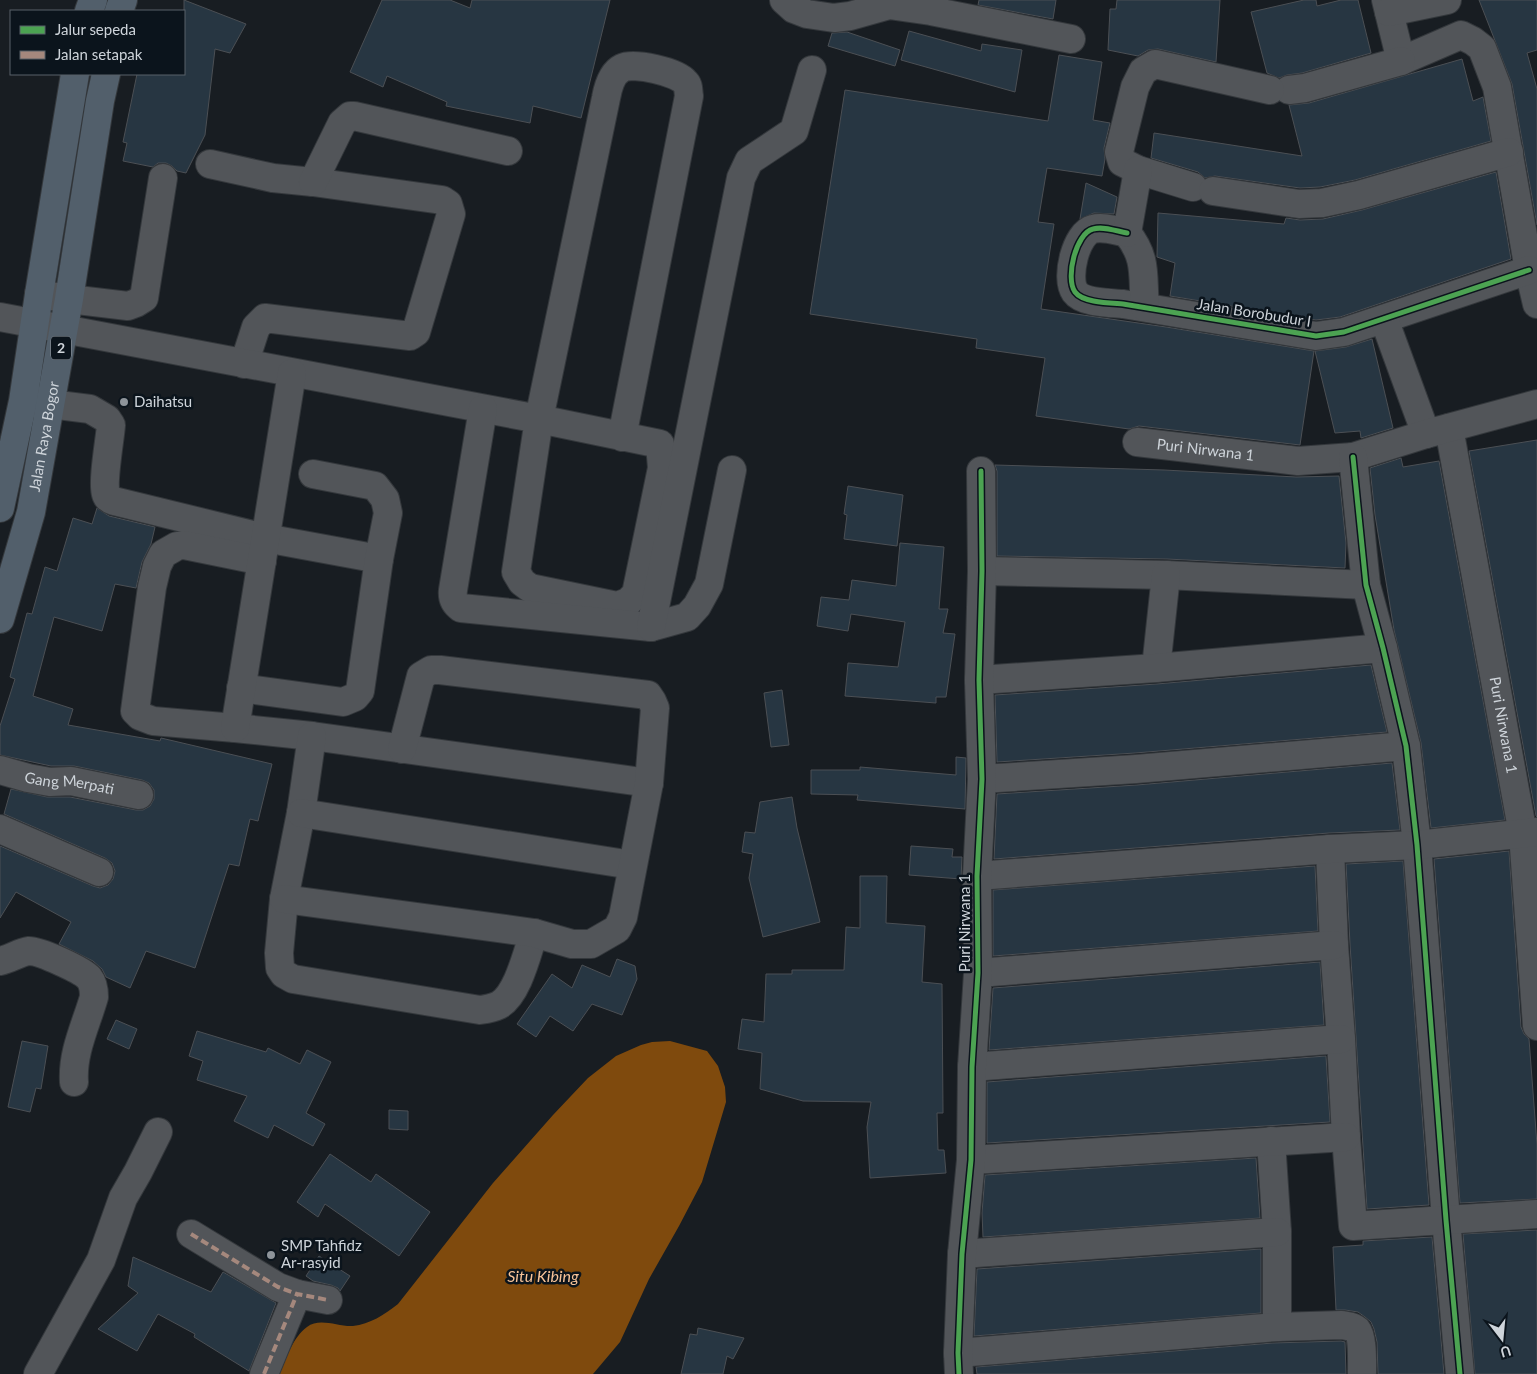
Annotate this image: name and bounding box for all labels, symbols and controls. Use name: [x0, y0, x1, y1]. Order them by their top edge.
legend: [10, 10, 185, 75]
text: Jalur sepeda: [55, 20, 136, 38]
text: Jalan setapak: [55, 45, 143, 63]
street label: Jalan Borobudur I: [1196, 294, 1312, 330]
road number: 2: [51, 336, 71, 359]
street label: Jalan Raya Bogor: [25, 379, 62, 493]
place label: Daihatsu: [134, 392, 192, 410]
marker: Daihatsu: [118, 396, 130, 408]
street label: Puri Nirwana 1: [1156, 434, 1255, 464]
street label: Puri Nirwana 1: [1486, 675, 1522, 775]
street label: Gang Merpati: [23, 768, 116, 798]
street label: Puri Nirwana 1: [955, 874, 973, 972]
place label: SMP Tahfidz Ar-rasyid: [281, 1236, 362, 1271]
marker: SMP Tahfidz Ar-rasyid: [265, 1249, 277, 1261]
water label: Situ Kibing: [507, 1266, 579, 1285]
north arrow: [1477, 1314, 1527, 1364]
text: U: [1498, 1342, 1513, 1362]

